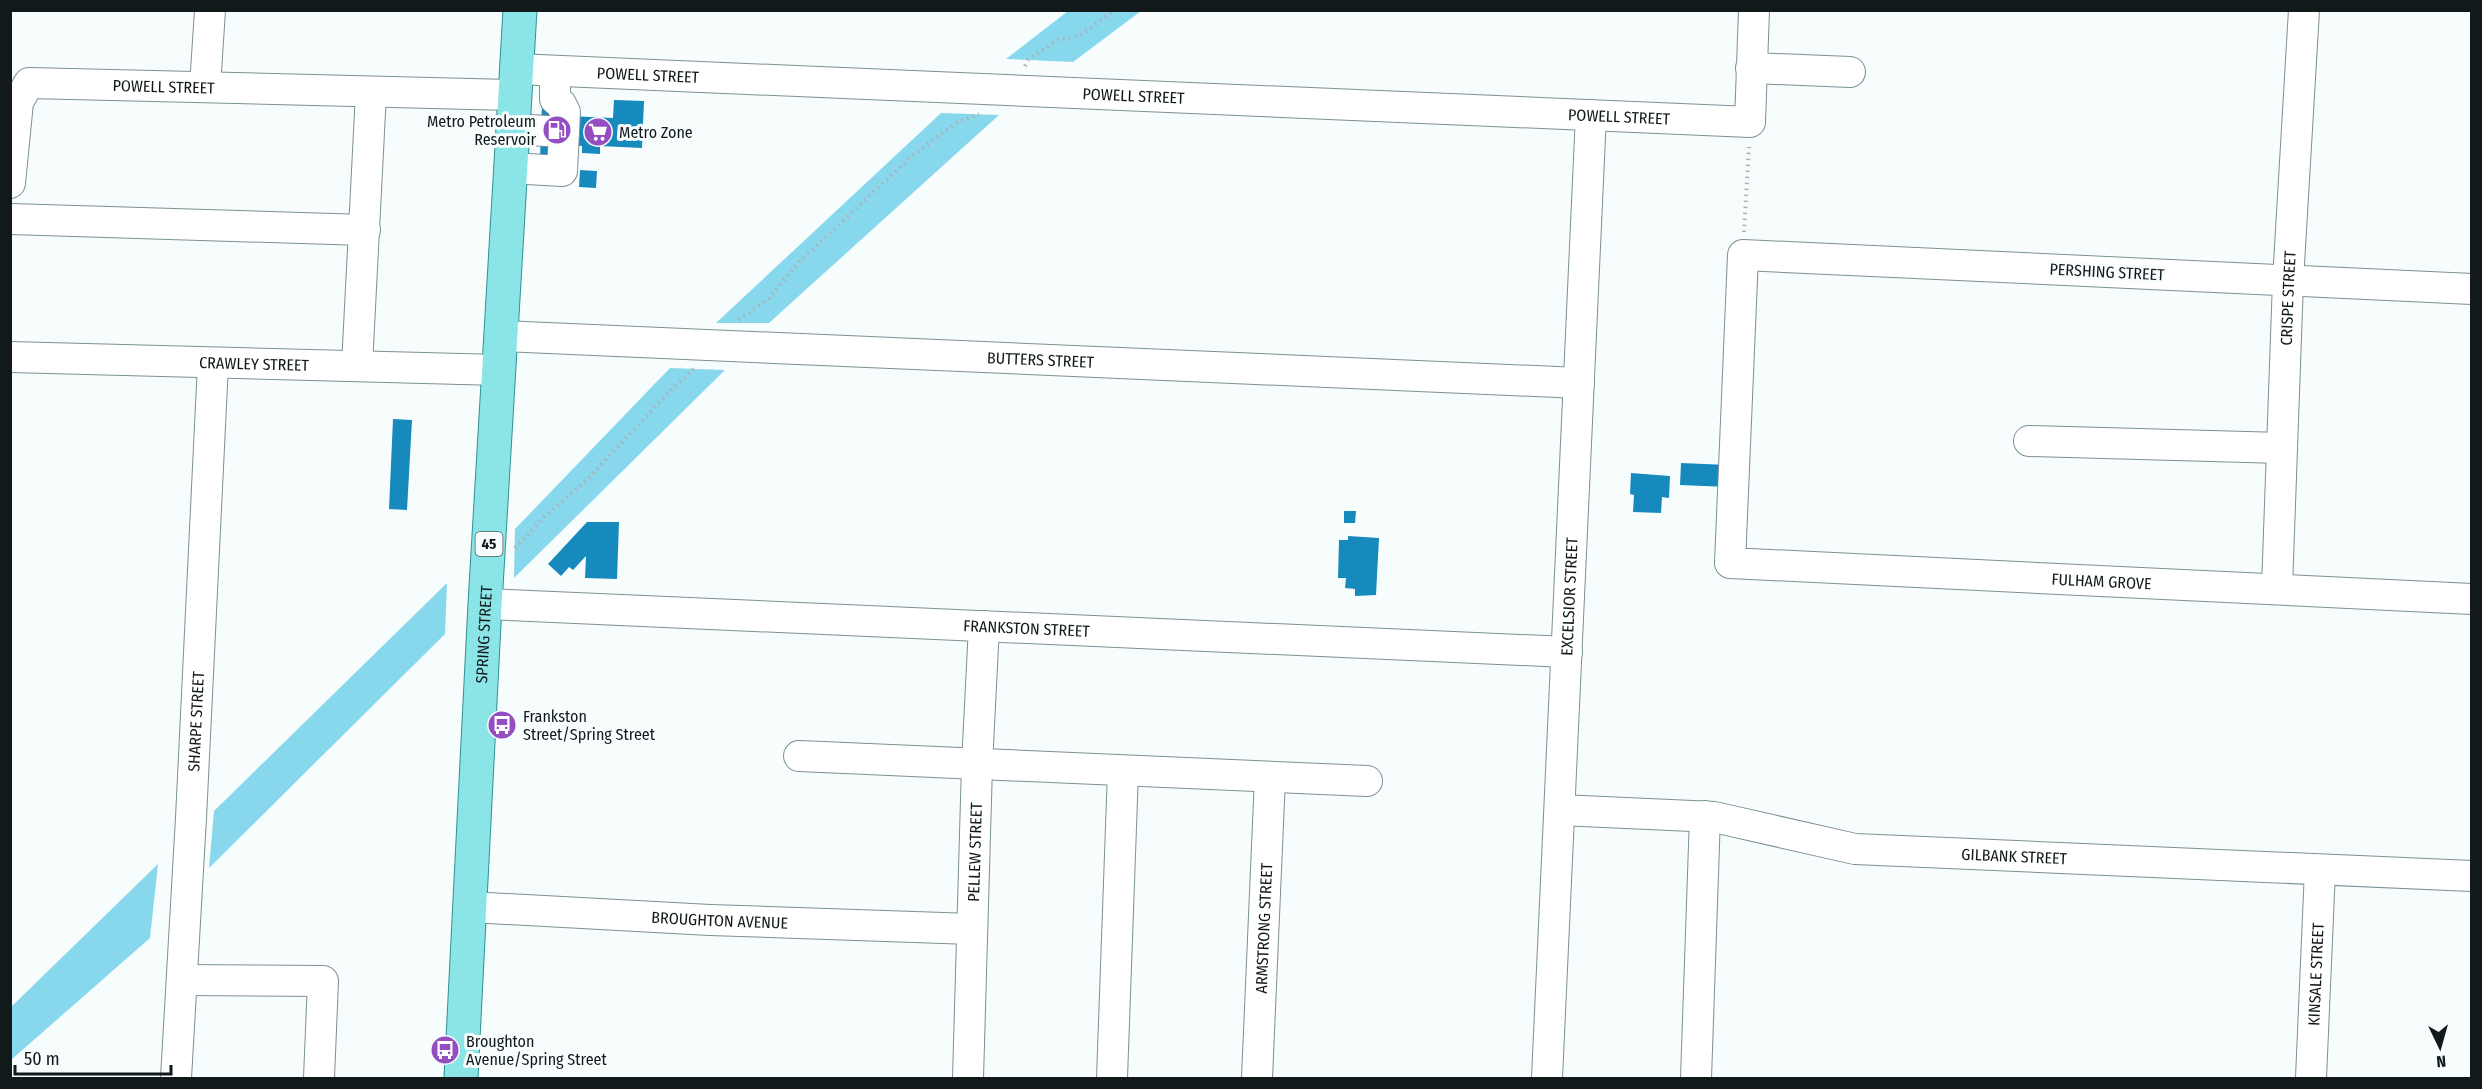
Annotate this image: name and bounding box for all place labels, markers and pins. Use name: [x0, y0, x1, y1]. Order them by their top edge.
place label: Metro Petroleum Reservoir: [427, 112, 536, 149]
fuel station icon: Metro Petroleum Reservoir: [541, 114, 573, 146]
supermarket icon: Metro Zone: [582, 116, 614, 148]
place label: Metro Zone: [619, 123, 693, 142]
place label: Frankston Street/Spring Street: [523, 707, 656, 744]
bus stop icon: Frankston Street/Spring Street: [486, 709, 518, 741]
place label: Broughton Avenue/Spring Street: [466, 1032, 607, 1069]
bus stop icon: Broughton Avenue/Spring Street: [429, 1034, 461, 1066]

